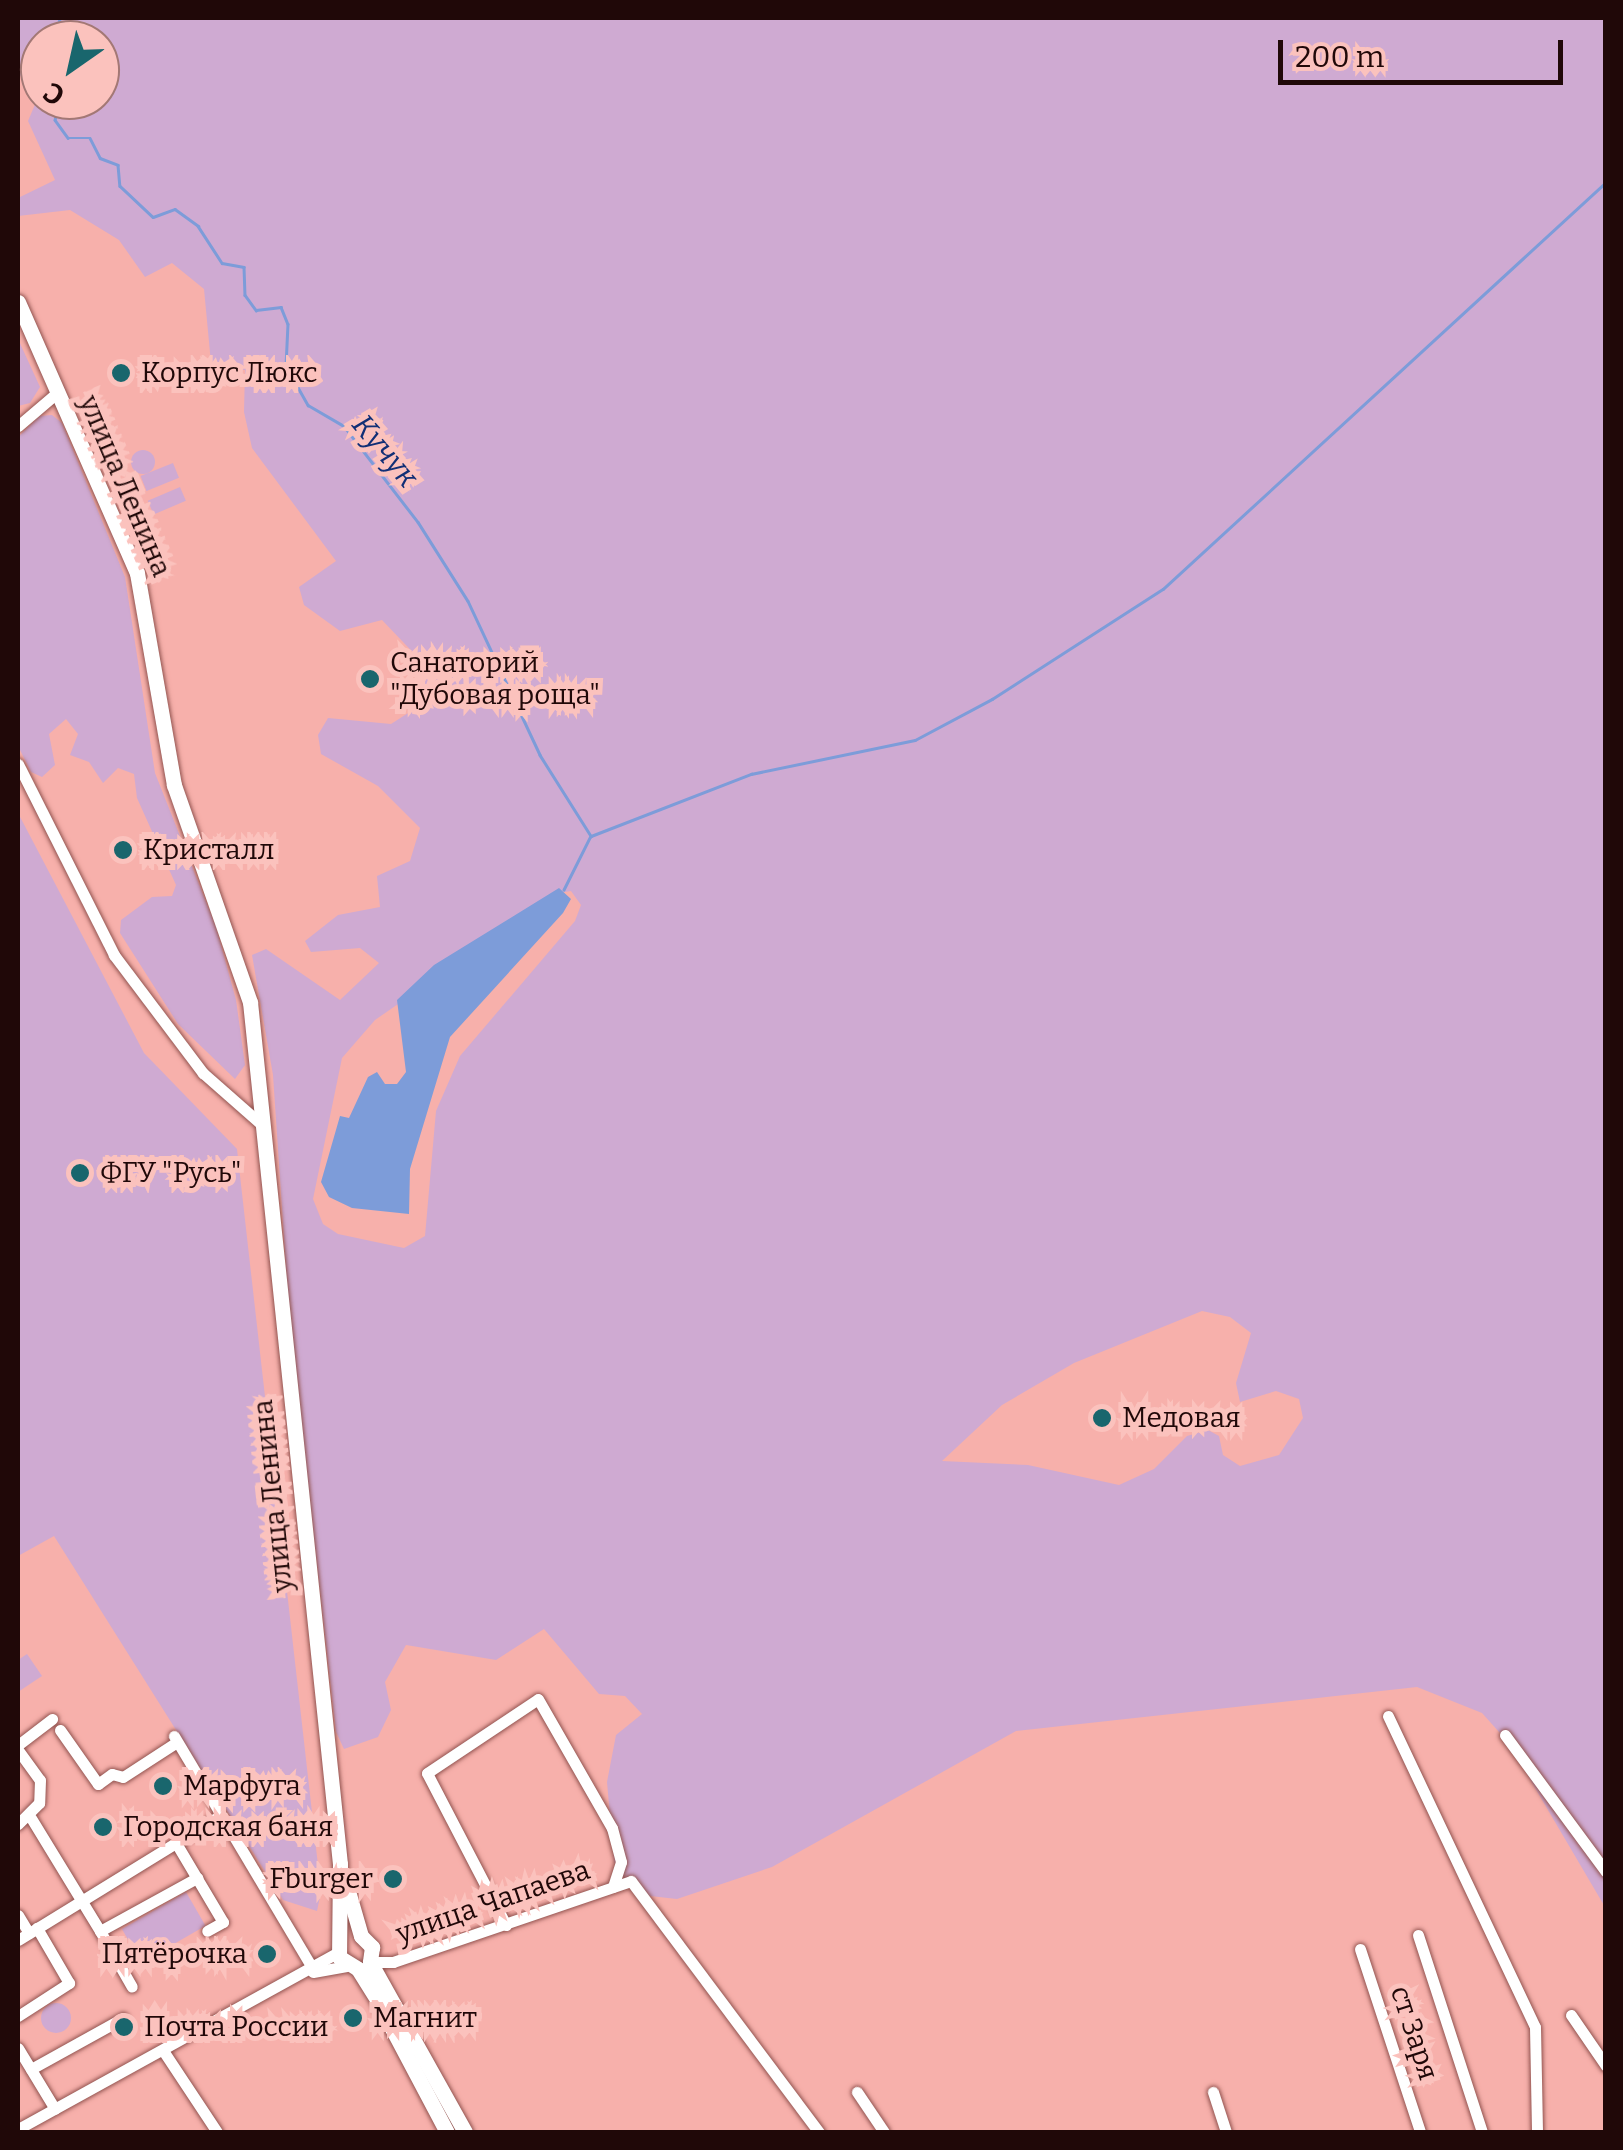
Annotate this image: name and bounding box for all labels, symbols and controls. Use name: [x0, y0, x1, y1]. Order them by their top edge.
north arrow: [20, 20, 120, 120]
scale bar: [1283, 20, 1568, 82]
text: 200 m: [1295, 39, 1384, 75]
text: С: [38, 75, 71, 112]
place label: Корпус Люкс: [141, 356, 318, 390]
marker: Корпус Люкс: [110, 362, 132, 384]
street label: улица Ленина: [72, 390, 178, 582]
water label: Кучук: [344, 407, 426, 495]
place label: Санаторий "Дубовая роща": [390, 646, 600, 712]
marker: Санаторий "Дубовая роща": [359, 668, 381, 690]
place label: Кристалл: [143, 833, 274, 867]
marker: Кристалл: [112, 839, 134, 861]
place label: ФГУ "Русь": [100, 1156, 241, 1190]
marker: ФГУ "Русь": [69, 1162, 91, 1184]
street label: улица Ленина: [246, 1398, 300, 1594]
place label: Медовая: [1122, 1401, 1241, 1435]
marker: Медовая: [1091, 1407, 1113, 1429]
place label: Марфуга: [183, 1769, 301, 1803]
marker: Марфуга: [152, 1775, 174, 1797]
place label: Городская баня: [123, 1810, 333, 1844]
marker: Городская баня: [92, 1816, 114, 1838]
street label: улица Чапаева: [392, 1853, 594, 1951]
place label: Fburger: [269, 1862, 373, 1896]
marker: Fburger: [382, 1868, 404, 1890]
place label: Пятёрочка: [102, 1937, 247, 1971]
marker: Пятёрочка: [256, 1943, 278, 1965]
street label: ст Заря: [1383, 1982, 1445, 2084]
place label: Магнит: [373, 2001, 477, 2035]
marker: Магнит: [342, 2007, 364, 2029]
place label: Почта России: [144, 2010, 328, 2044]
marker: Почта России: [113, 2016, 135, 2038]

